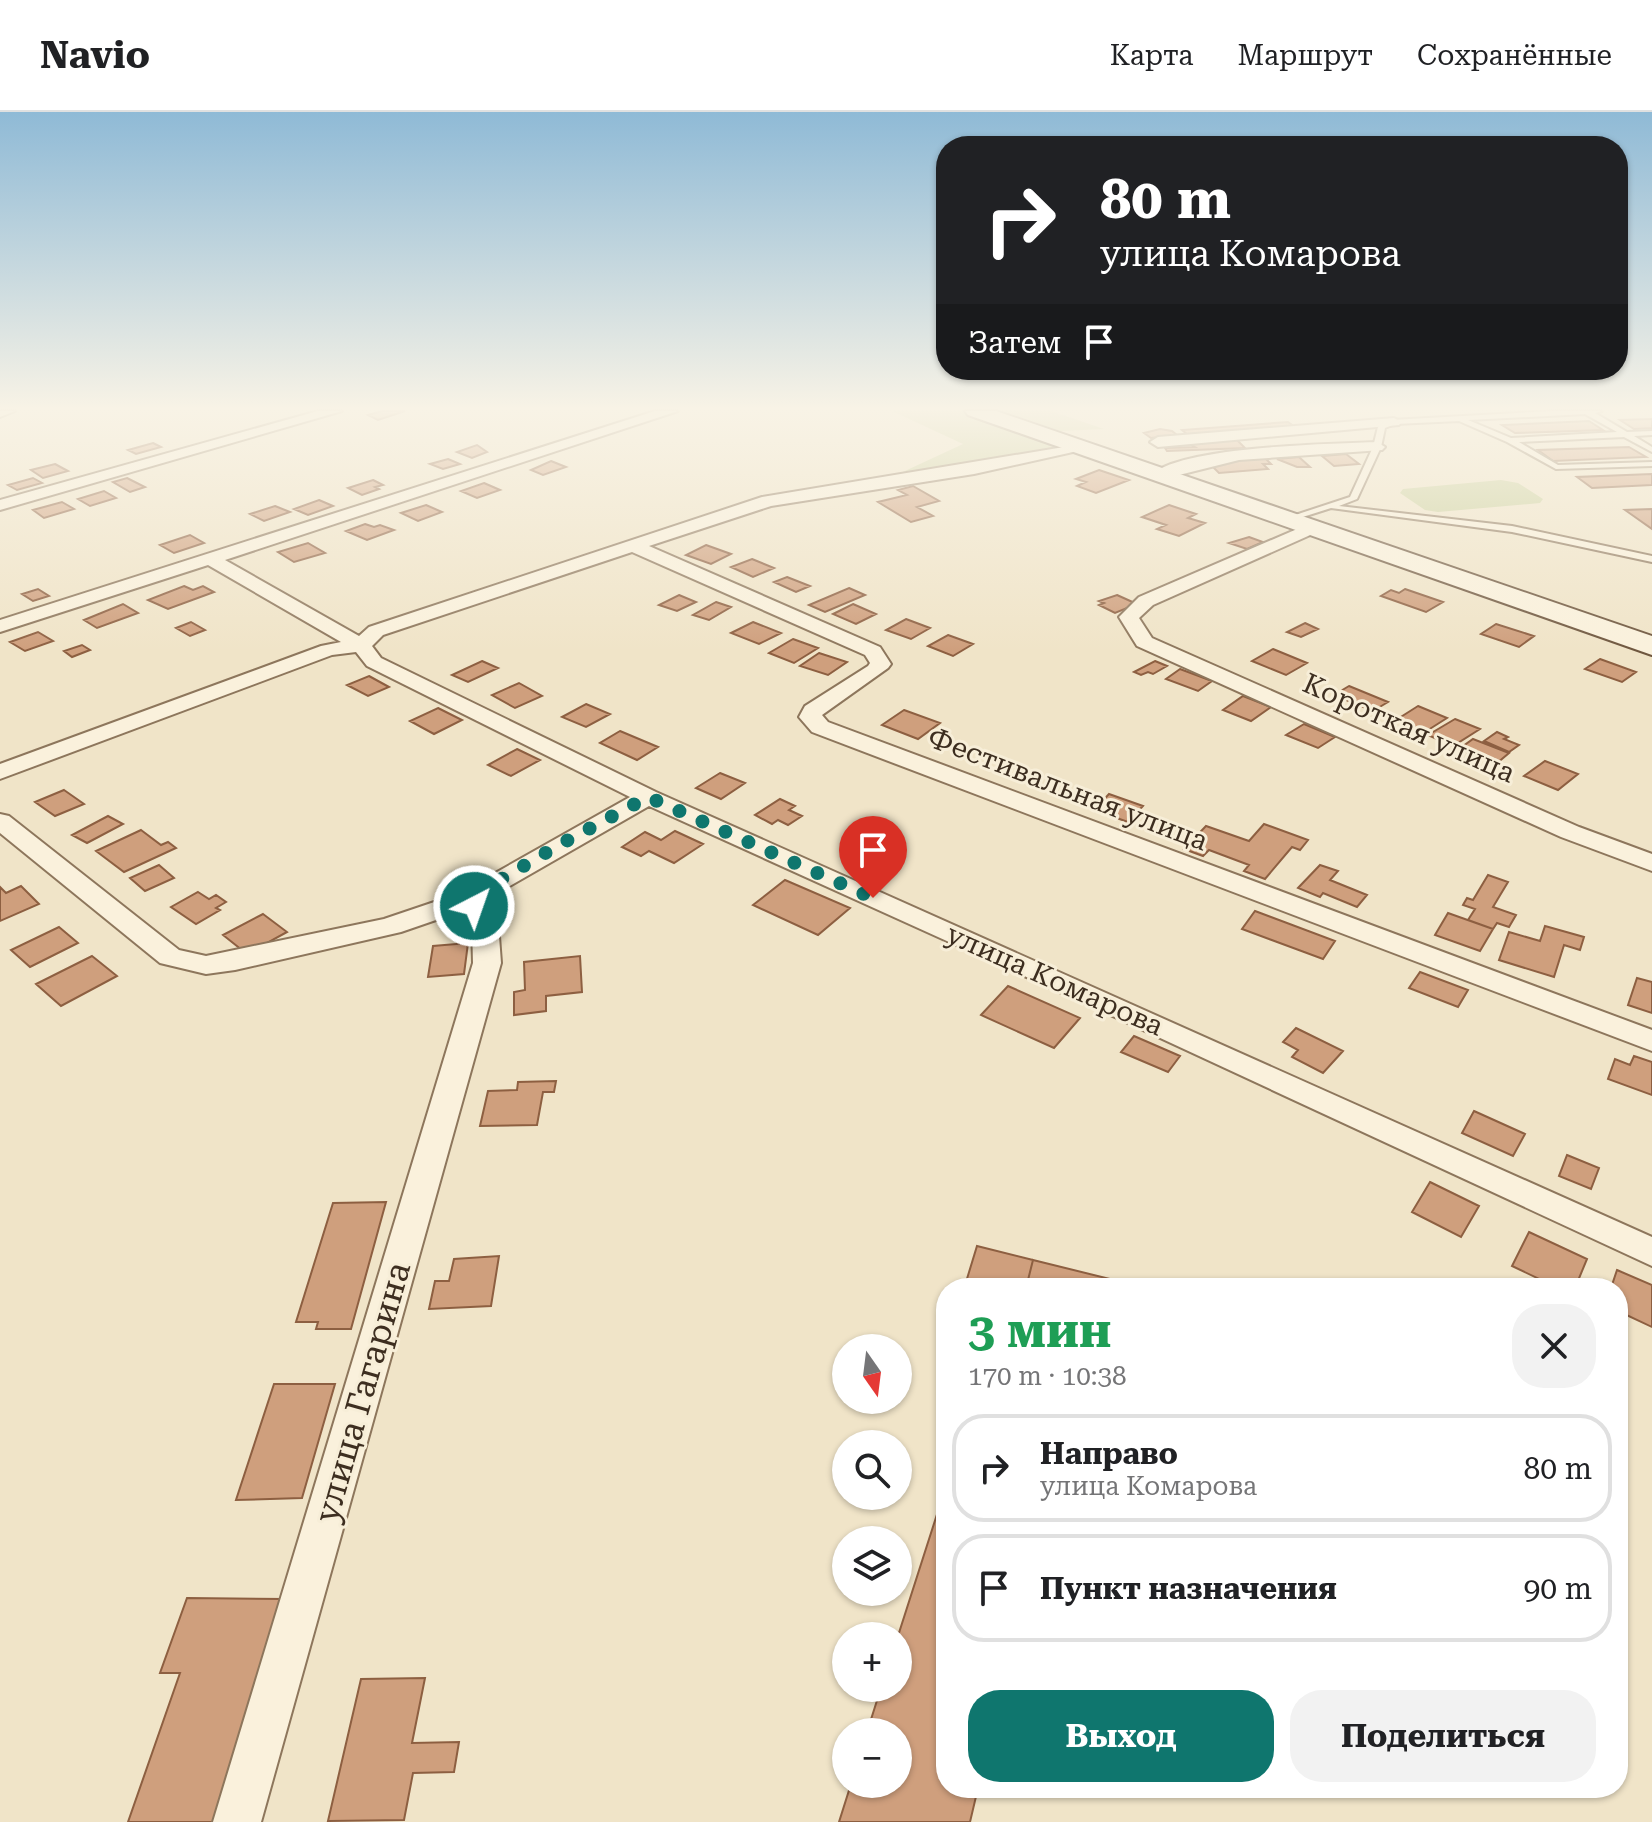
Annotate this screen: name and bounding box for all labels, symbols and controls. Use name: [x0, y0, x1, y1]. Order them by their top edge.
text: Navio: [40, 33, 150, 77]
text: Карта: [1110, 39, 1194, 72]
text: Маршрут: [1238, 39, 1373, 72]
text: Сохранённые: [1417, 39, 1612, 72]
text: 80 m: [1100, 166, 1231, 232]
icon: right: [968, 168, 1072, 272]
text: улица Комарова: [1100, 233, 1401, 275]
icon: arrive: [1077, 320, 1121, 364]
text: Затем: [968, 325, 1061, 360]
street label: Короткая улица: [1298, 666, 1520, 790]
street label: Фестивальная улица: [924, 720, 1212, 858]
pin: [839, 816, 907, 898]
icon: arrive: [851, 828, 895, 872]
position arrow: [432, 864, 516, 948]
street label: улица Комарова: [941, 917, 1169, 1043]
street label: улица Гагарина: [306, 1257, 418, 1527]
text: 3 мин: [968, 1303, 1111, 1359]
button: close: [1512, 1304, 1596, 1388]
north arrow: [832, 1334, 912, 1414]
map controls: [832, 1334, 912, 1798]
text: 170 m · 10:38: [968, 1361, 1127, 1391]
button: search: [832, 1430, 912, 1510]
text: Направо: [1040, 1436, 1178, 1471]
icon: right: [972, 1446, 1016, 1490]
text: 80 m: [1523, 1451, 1592, 1486]
text: улица Комарова: [1040, 1471, 1257, 1501]
button: layers: [832, 1526, 912, 1606]
icon: arrive: [972, 1566, 1016, 1610]
text: Пункт назначения: [1040, 1571, 1337, 1606]
text: 90 m: [1523, 1571, 1592, 1606]
button: +: [832, 1622, 912, 1702]
button: Выход: [968, 1690, 1274, 1782]
button: Поделиться: [1290, 1690, 1596, 1782]
button: −: [832, 1718, 912, 1798]

